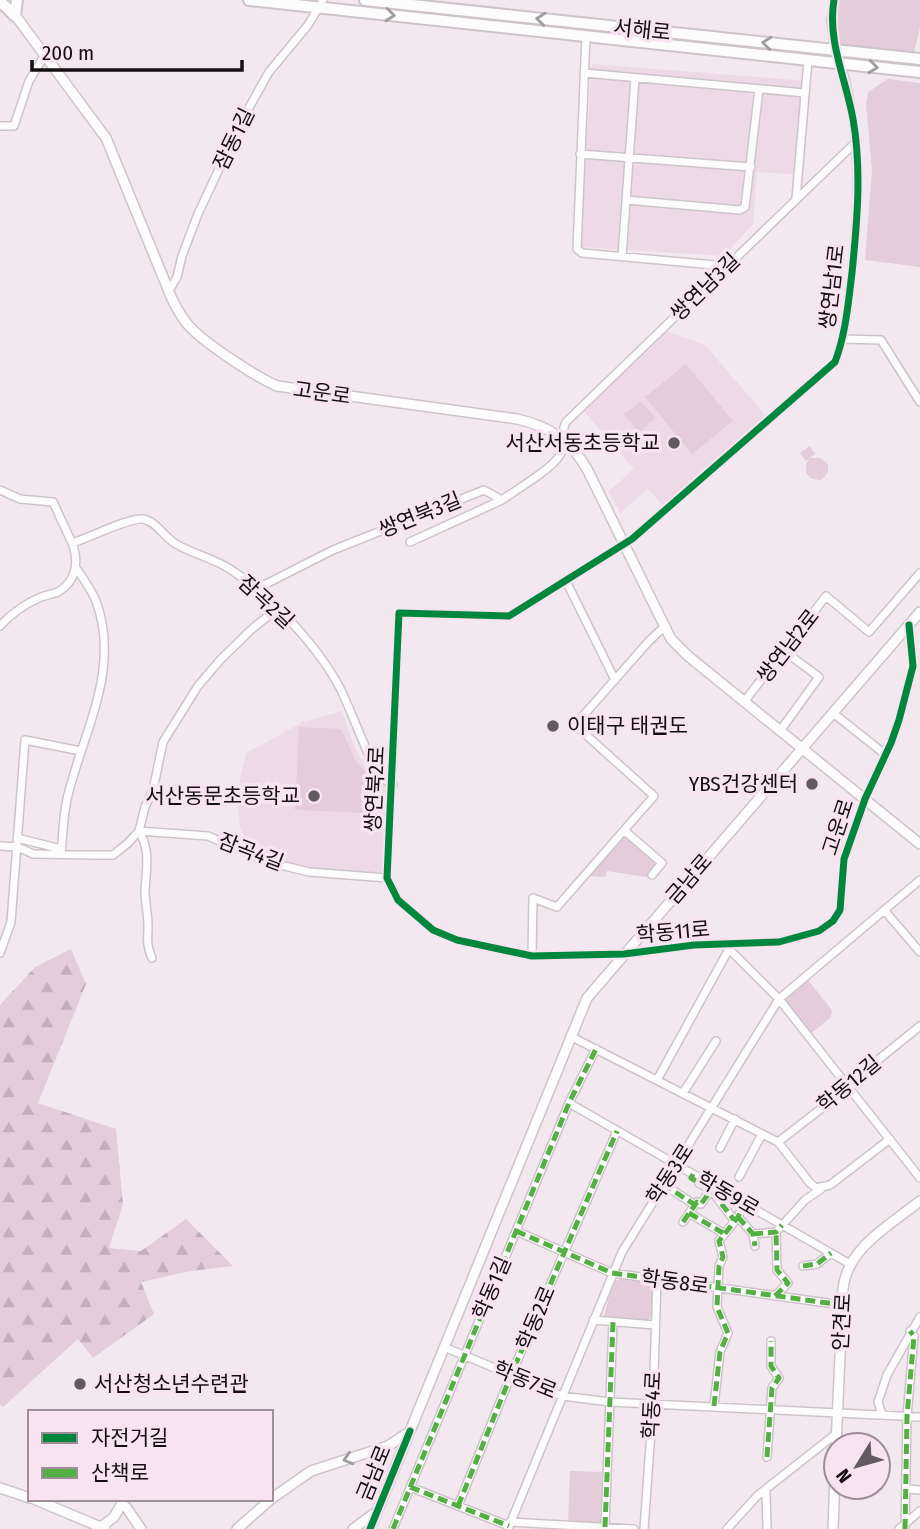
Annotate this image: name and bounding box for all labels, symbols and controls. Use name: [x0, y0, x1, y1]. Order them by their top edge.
one-way arrow: [385, 7, 396, 22]
one-way arrow: [535, 11, 546, 26]
street label: 서해로: [612, 14, 672, 46]
scale bar: [32, 28, 242, 72]
one-way arrow: [761, 36, 772, 51]
text: 200 m: [42, 40, 94, 66]
one-way arrow: [867, 59, 878, 74]
street label: 잠동1길: [208, 104, 260, 174]
street label: 쌍연남1로: [814, 243, 850, 331]
street label: 쌍연남3길: [665, 248, 745, 326]
street label: 고운로: [291, 376, 353, 410]
place label: 서산서동초등학교: [505, 430, 660, 456]
marker: 서산서동초등학교: [666, 435, 682, 451]
street label: 쌍연북3길: [375, 487, 465, 543]
street label: 잠곡2길: [233, 570, 299, 634]
street label: 쌍연남2로: [751, 604, 825, 688]
place label: 이태구 태권도: [567, 713, 688, 739]
marker: 이태구 태권도: [545, 718, 561, 734]
street label: 쌍연북2로: [360, 745, 390, 833]
place label: YBS건강센터: [689, 771, 798, 797]
marker: YBS건강센터: [804, 776, 820, 792]
place label: 서산동문초등학교: [145, 783, 300, 809]
marker: 서산동문초등학교: [306, 788, 322, 804]
street label: 고운로: [817, 795, 859, 859]
street label: 잠곡4길: [215, 828, 287, 876]
street label: 금남로: [660, 849, 718, 909]
street label: 학동11로: [635, 916, 711, 948]
street label: 학동12길: [812, 1050, 886, 1118]
street label: 학동3로: [641, 1139, 699, 1209]
street label: 학동9로: [692, 1166, 764, 1222]
street label: 학동1길: [467, 1252, 517, 1324]
street label: 학동8로: [639, 1264, 711, 1300]
street label: 학동2로: [511, 1282, 561, 1354]
street label: 안견로: [828, 1292, 856, 1352]
street label: 학동7로: [489, 1355, 561, 1405]
street label: 학동4로: [637, 1370, 667, 1440]
place label: 서산청소년수련관: [94, 1371, 249, 1397]
marker: 서산청소년수련관: [72, 1376, 88, 1392]
legend: [28, 1410, 273, 1501]
text: 자전거길: [91, 1425, 168, 1451]
north arrow: [822, 1431, 892, 1501]
street label: 금남로: [351, 1441, 397, 1505]
one-way arrow: [343, 1451, 355, 1465]
text: 산책로: [91, 1460, 149, 1486]
text: N: [831, 1464, 856, 1487]

